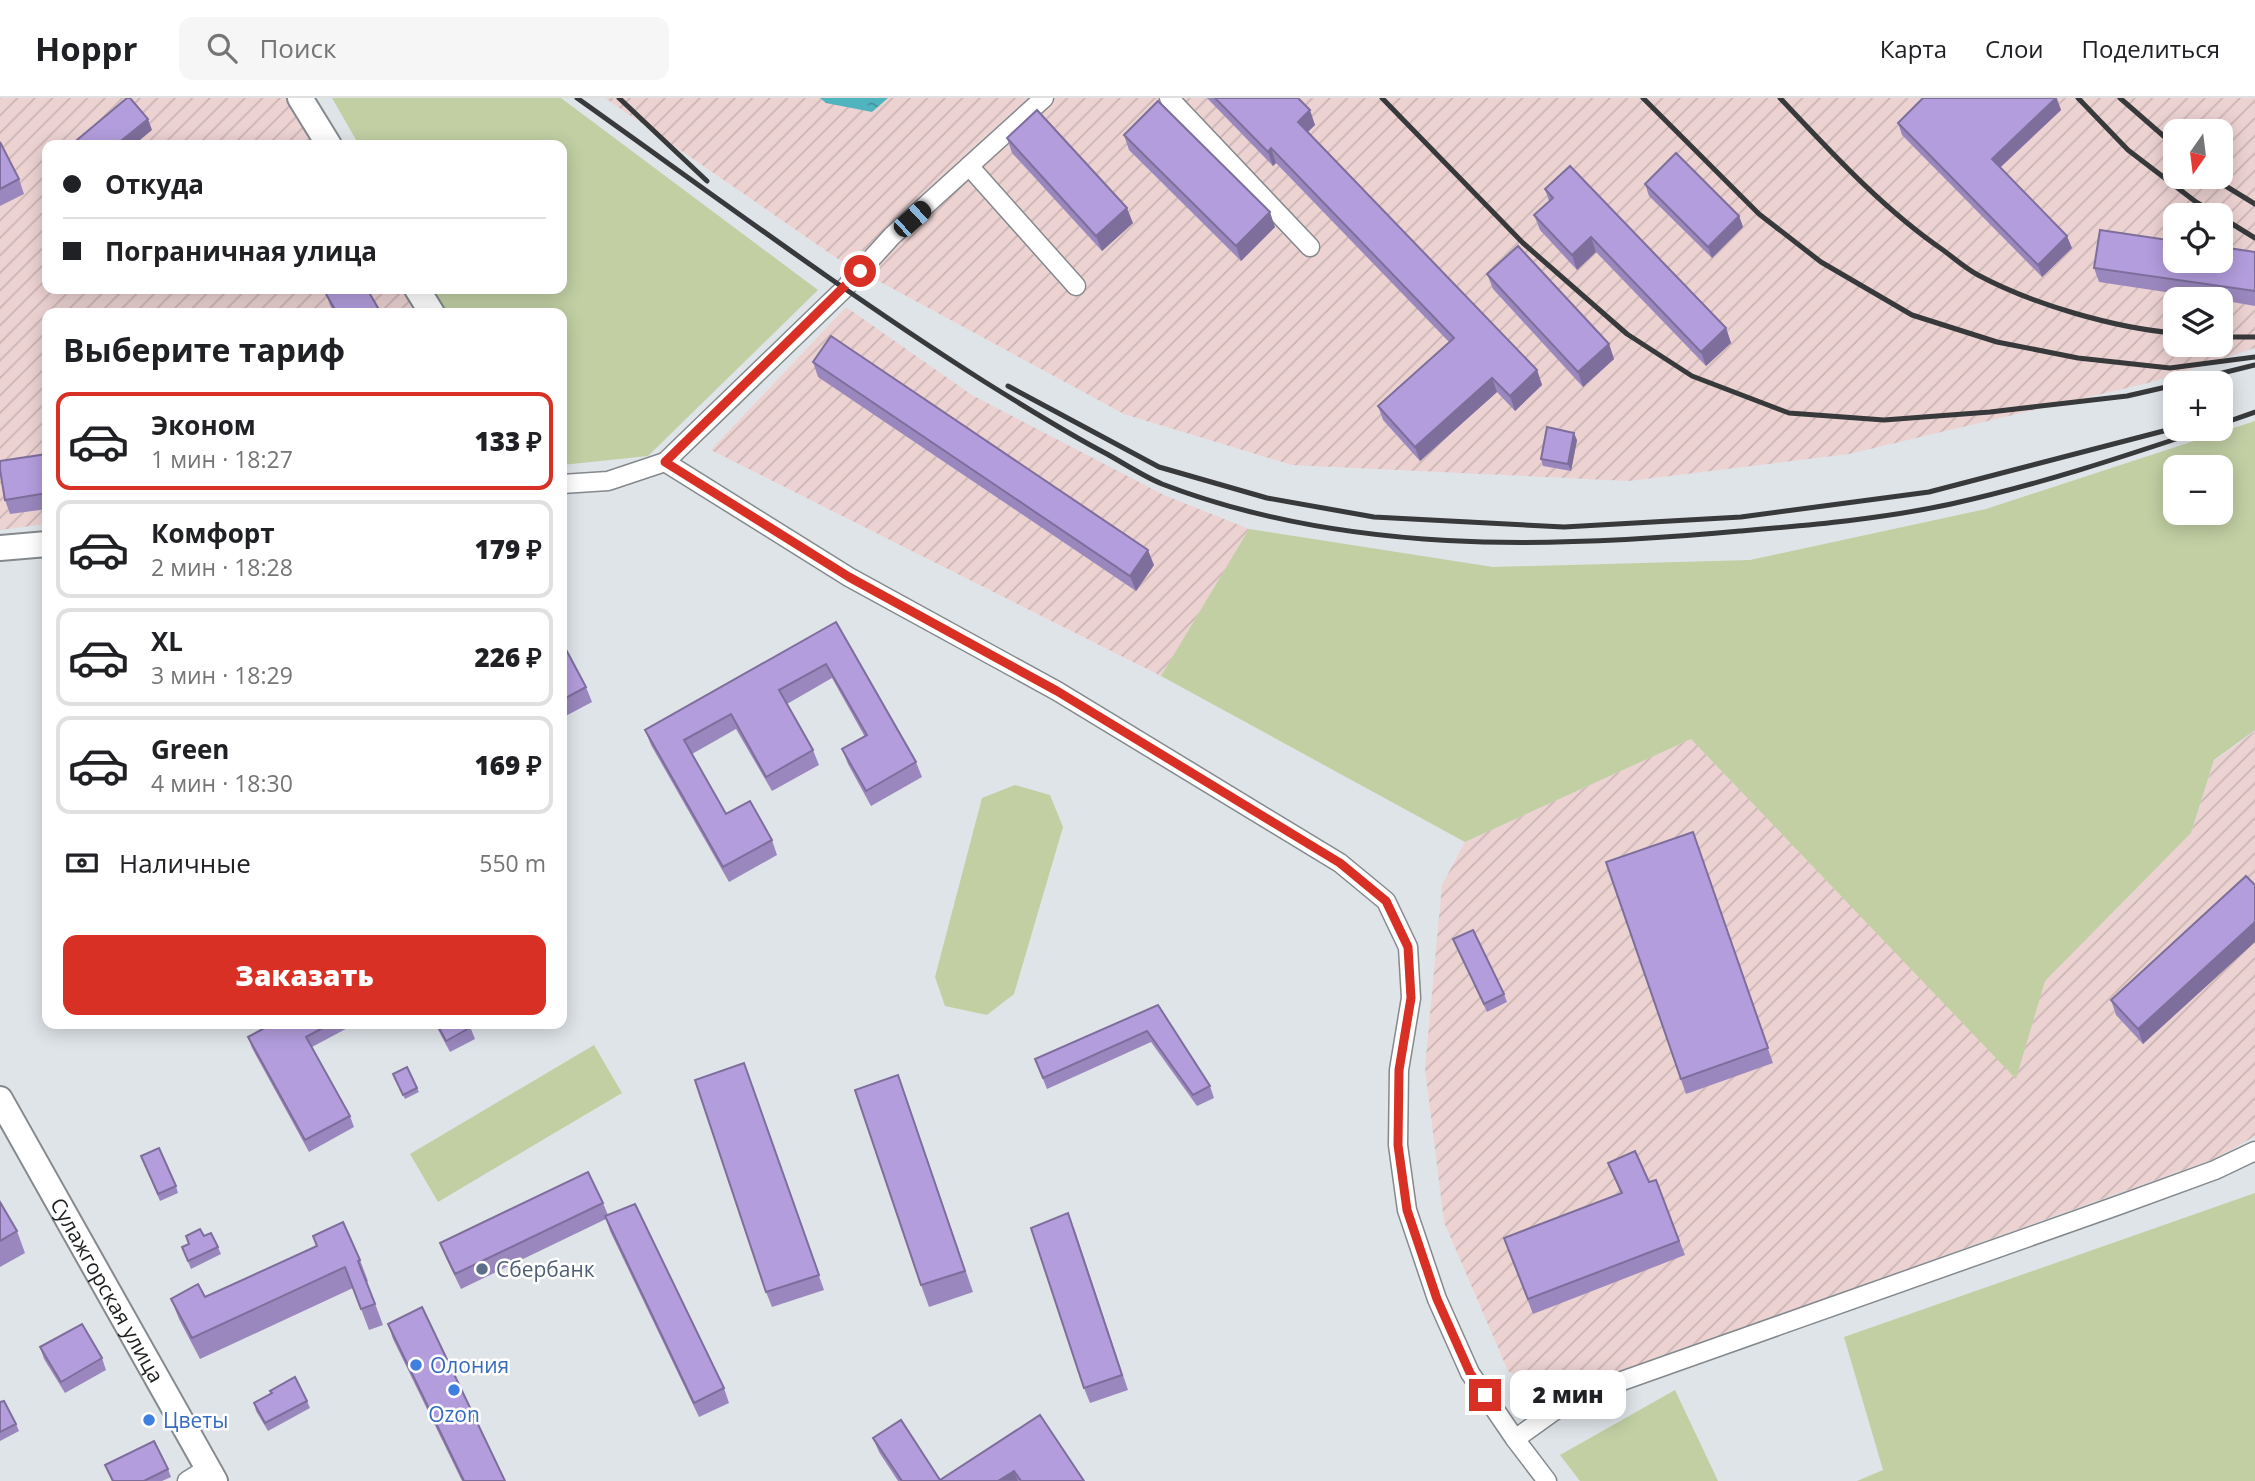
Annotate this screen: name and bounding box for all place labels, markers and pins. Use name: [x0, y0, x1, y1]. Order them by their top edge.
place label: Сбербанк: [496, 1255, 595, 1283]
marker: Сбербанк: [474, 1261, 490, 1277]
place label: Олония: [430, 1351, 509, 1379]
marker: Олония: [408, 1357, 424, 1373]
marker: Ozon: [446, 1382, 462, 1398]
place label: Ozon: [428, 1400, 480, 1428]
place label: Цветы: [163, 1406, 228, 1434]
marker: Цветы: [141, 1412, 157, 1428]

